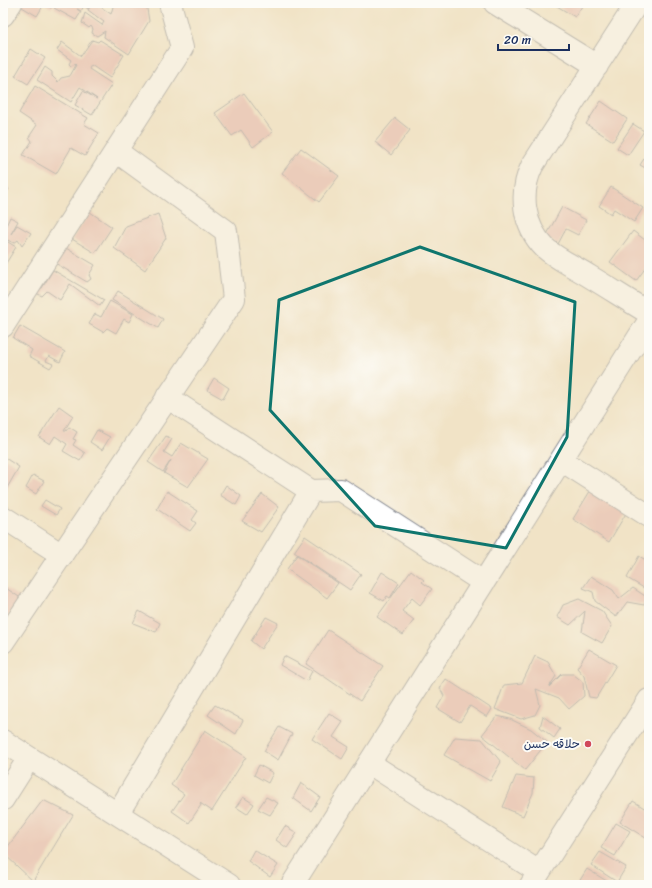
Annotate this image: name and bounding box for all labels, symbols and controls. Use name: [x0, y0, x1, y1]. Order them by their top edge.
scale bar: [498, 26, 569, 52]
text: 20 m: [504, 29, 531, 51]
place label: حلاقه حسن: [524, 733, 580, 755]
marker: حلاقه حسن: [583, 739, 593, 749]

